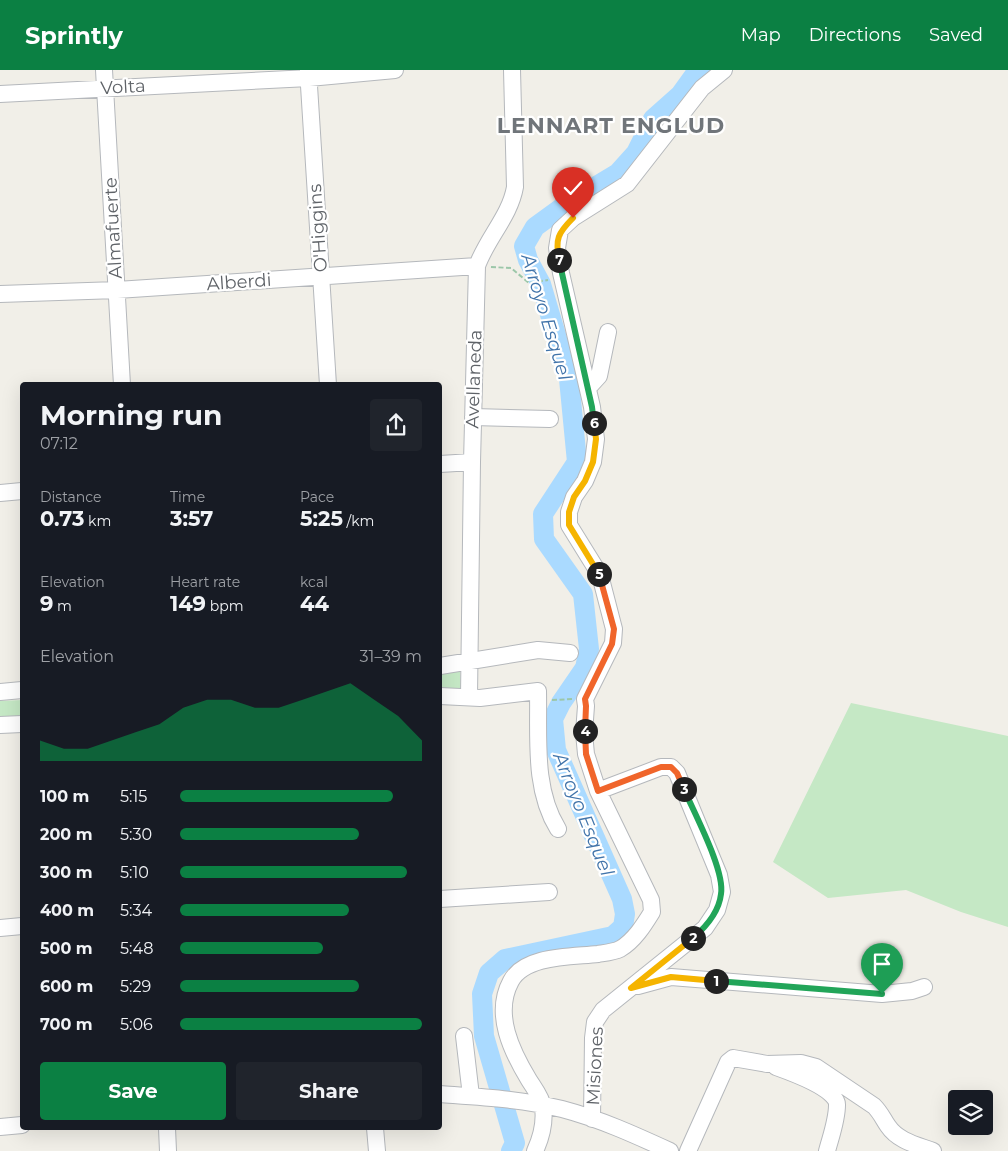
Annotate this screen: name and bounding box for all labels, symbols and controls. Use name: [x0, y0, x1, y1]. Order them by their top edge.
text: Sprintly: [25, 21, 123, 50]
text: Map: [741, 24, 781, 46]
text: Directions: [809, 24, 901, 46]
text: Saved: [929, 24, 983, 46]
street label: Volta: [100, 75, 146, 99]
district label: LENNART ENGLUD: [497, 112, 725, 139]
pin: [552, 167, 594, 218]
icon: check: [559, 174, 587, 202]
street label: Almafuerte: [99, 176, 127, 279]
street label: O'Higgins: [304, 183, 332, 273]
pin: 7: [546, 248, 572, 272]
water label: Arroyo Esquel: [516, 250, 577, 384]
text: 7: [555, 251, 564, 269]
street label: Alberdi: [206, 269, 272, 295]
street label: Avellaneda: [461, 329, 487, 429]
text: Morning run: [40, 398, 222, 432]
button: share: [370, 399, 422, 451]
pin: 6: [582, 410, 606, 436]
text: 6: [590, 414, 599, 432]
text: 07:12: [40, 434, 78, 453]
text: Distance: [40, 488, 102, 506]
text: Time: [170, 488, 205, 506]
text: Pace: [300, 488, 334, 506]
text: 0.73: [40, 506, 84, 531]
text: 3:57: [170, 506, 213, 531]
text: 5:25: [300, 506, 343, 531]
text: km: [84, 512, 111, 530]
text: /km: [343, 512, 374, 530]
pin: 5: [586, 562, 612, 586]
text: 5: [595, 565, 604, 583]
text: Elevation: [40, 573, 105, 591]
text: Heart rate: [170, 573, 240, 591]
text: kcal: [300, 573, 328, 591]
text: 9: [40, 591, 53, 616]
text: 149: [170, 591, 206, 616]
text: 44: [300, 591, 329, 616]
text: m: [53, 597, 72, 615]
text: bpm: [206, 597, 244, 615]
text: Elevation: [40, 647, 114, 666]
text: 31–39 m: [360, 647, 422, 666]
pin: 4: [572, 718, 598, 744]
text: 4: [581, 722, 590, 740]
water label: Arroyo Esquel: [548, 748, 619, 880]
pin: 3: [672, 776, 696, 802]
text: 3: [680, 780, 689, 798]
text: 100 m: [40, 787, 89, 806]
text: 5:15: [120, 787, 147, 806]
text: 200 m: [40, 825, 92, 844]
text: 5:30: [120, 825, 152, 844]
text: 300 m: [40, 863, 93, 882]
text: 5:10: [120, 863, 149, 882]
text: 400 m: [40, 901, 94, 920]
text: 5:34: [120, 901, 152, 920]
pin: 2: [680, 926, 706, 950]
text: 2: [689, 929, 698, 947]
text: 500 m: [40, 939, 93, 958]
text: 5:48: [120, 939, 153, 958]
pin: [861, 943, 903, 994]
icon: arrive: [868, 950, 896, 978]
pin: 1: [704, 968, 728, 994]
text: 1: [714, 972, 719, 990]
text: 600 m: [40, 977, 93, 996]
text: 5:29: [120, 977, 151, 996]
text: 700 m: [40, 1015, 93, 1034]
text: 5:06: [120, 1015, 153, 1034]
street label: Misiones: [582, 1026, 608, 1106]
button: Save: [40, 1062, 226, 1120]
button: Share: [236, 1062, 422, 1120]
map controls: [948, 1090, 993, 1135]
button: layers: [948, 1090, 993, 1135]

